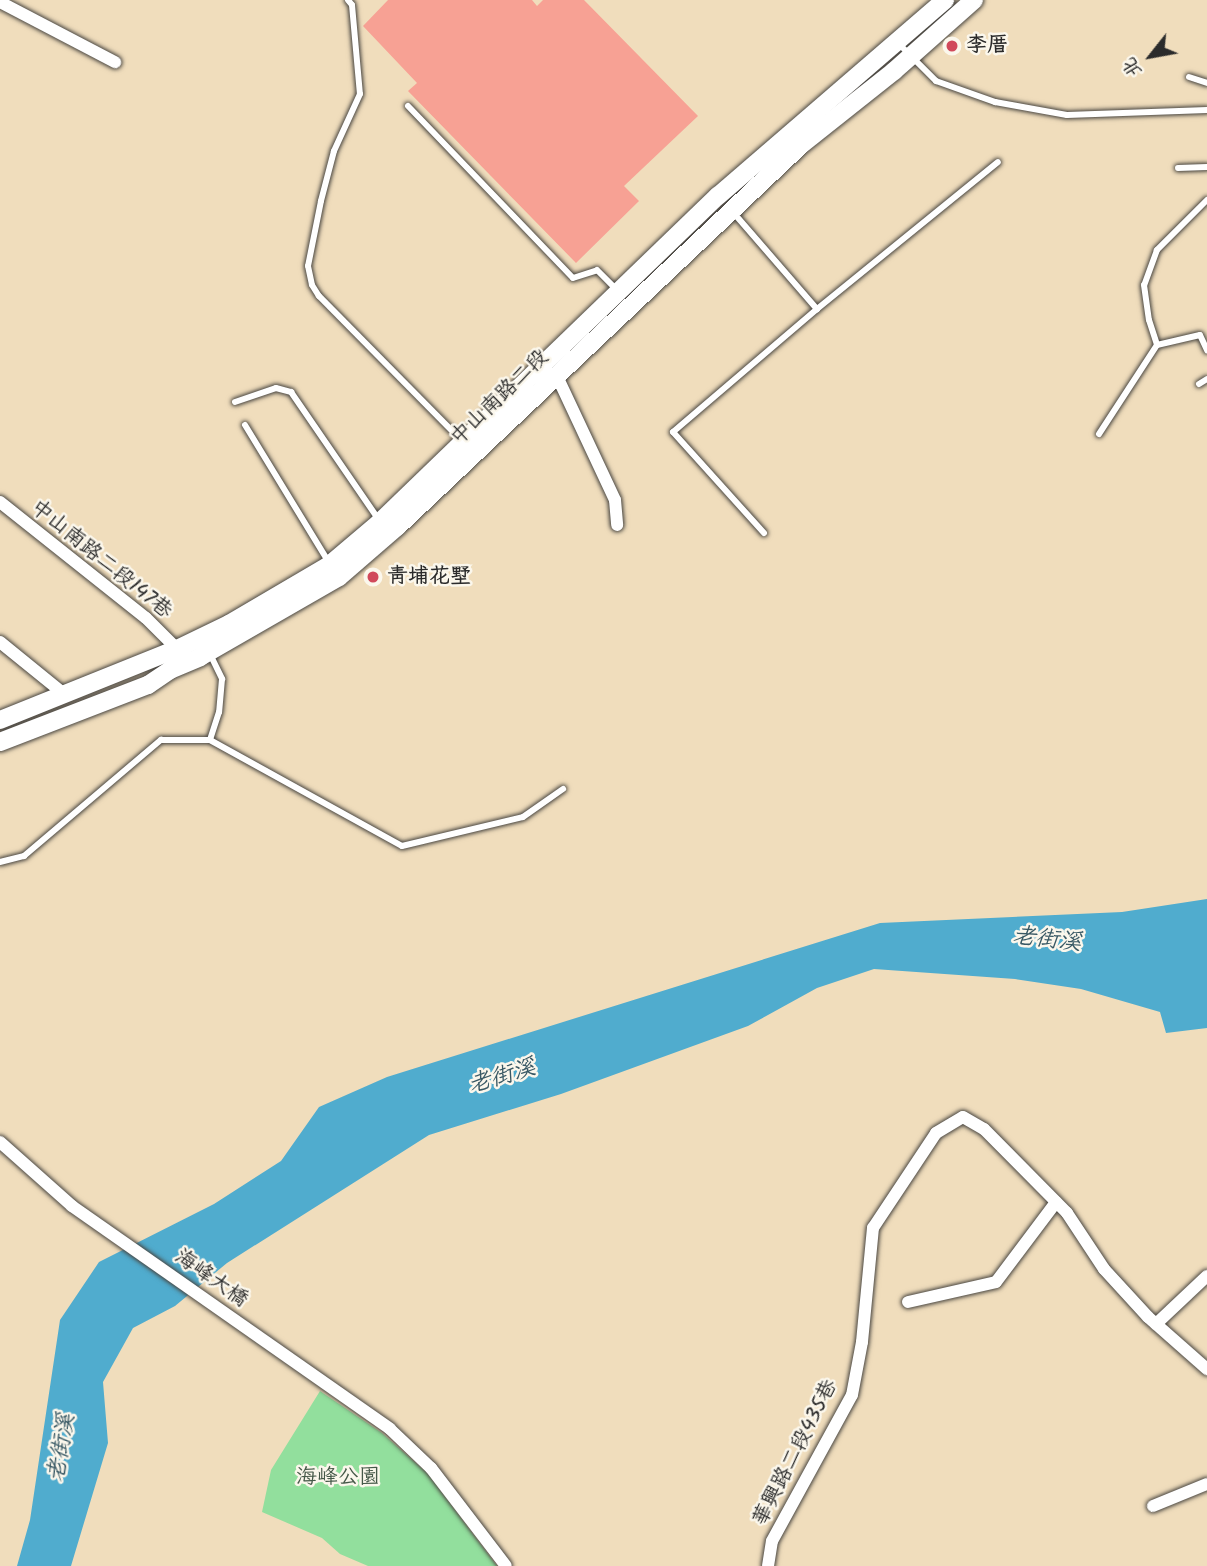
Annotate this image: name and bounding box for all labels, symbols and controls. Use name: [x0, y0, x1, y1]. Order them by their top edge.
north arrow: [1116, 21, 1186, 91]
place label: 李厝: [966, 33, 1008, 59]
marker: 李厝: [944, 38, 960, 54]
text: 北: [1115, 51, 1151, 83]
street label: 中山南路二段: [446, 345, 554, 451]
street label: 中山南路二段147巷: [25, 495, 177, 625]
place label: 青埔花墅: [387, 564, 471, 590]
marker: 青埔花墅: [365, 569, 381, 585]
water label: 老街溪: [1011, 923, 1083, 957]
water label: 老街溪: [465, 1054, 539, 1100]
street label: 海峰大橋: [169, 1245, 253, 1313]
street label: 華興路二段435巷: [748, 1376, 844, 1530]
water label: 老街溪: [43, 1412, 81, 1484]
park label: 海峰公園: [296, 1465, 380, 1491]

